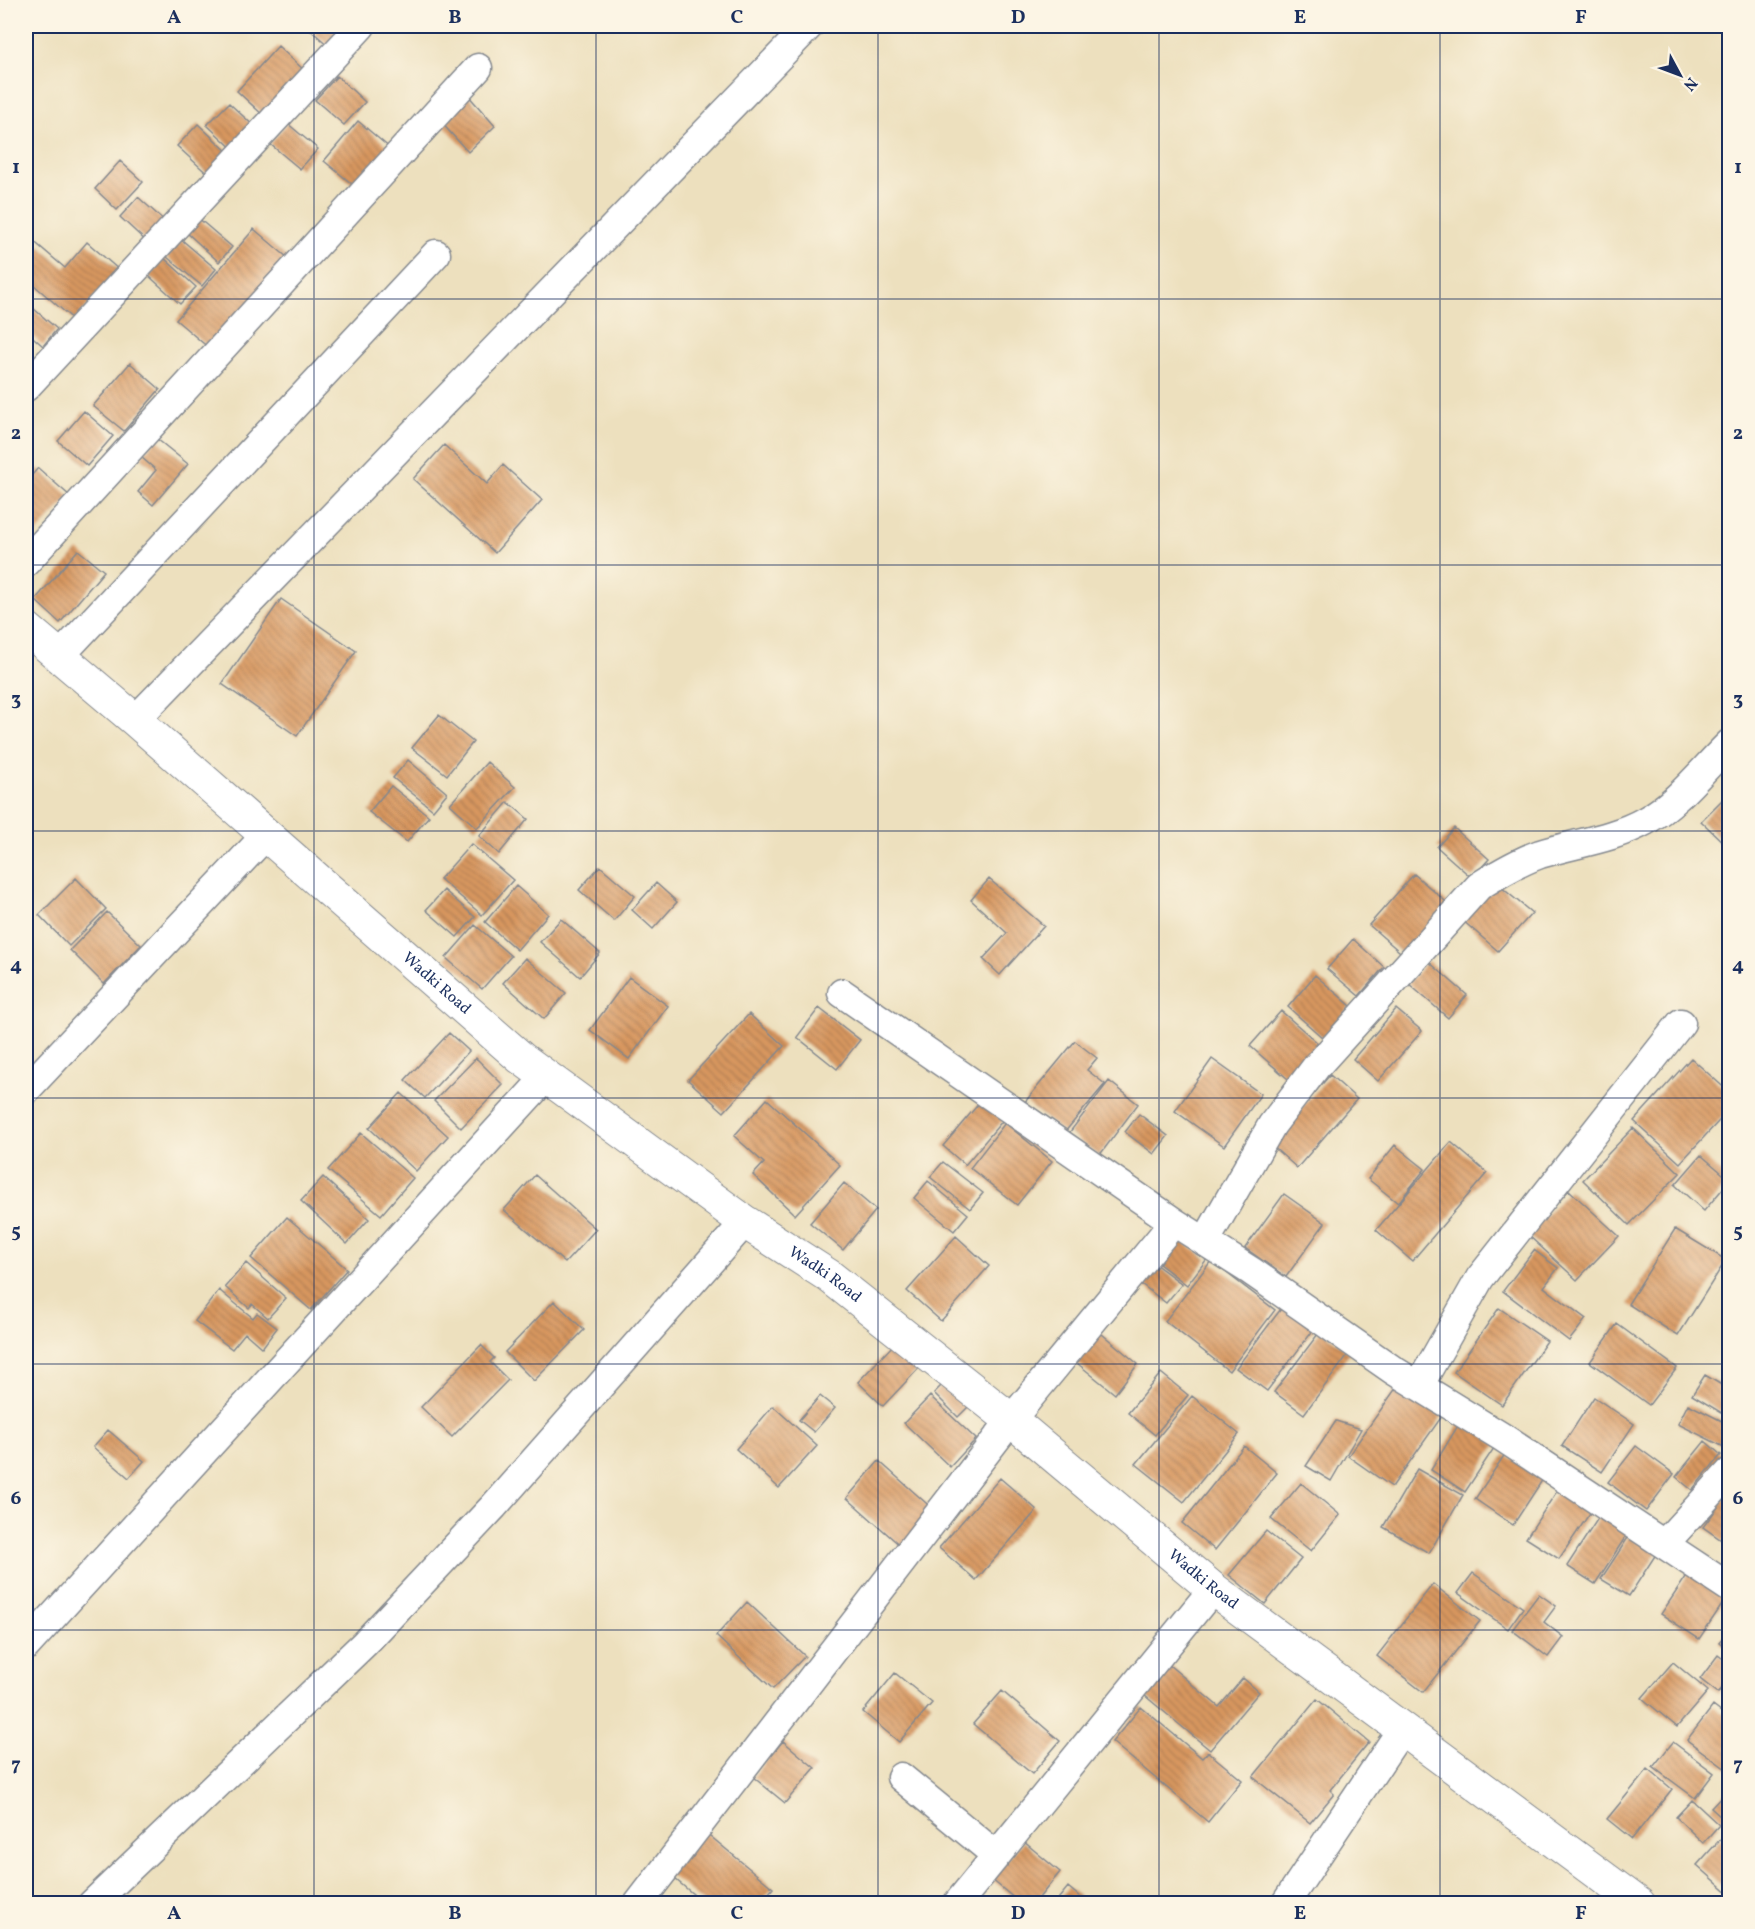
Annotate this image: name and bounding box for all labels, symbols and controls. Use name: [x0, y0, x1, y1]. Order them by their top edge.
text: A: [167, 4, 181, 32]
text: B: [448, 4, 462, 32]
text: C: [731, 4, 744, 32]
text: D: [1011, 4, 1025, 32]
text: E: [1294, 4, 1306, 32]
text: F: [1575, 4, 1587, 32]
north arrow: [1650, 45, 1710, 105]
text: N: [1677, 72, 1702, 95]
text: 1: [12, 154, 20, 182]
text: 1: [1734, 154, 1742, 182]
text: 2: [11, 420, 21, 448]
text: 2: [1733, 420, 1743, 448]
text: 3: [11, 686, 21, 714]
text: 3: [1733, 686, 1743, 714]
street label: Wadki Road: [397, 948, 475, 1020]
text: 4: [10, 952, 22, 980]
text: 4: [1732, 952, 1744, 980]
text: 5: [11, 1218, 21, 1246]
text: 5: [1733, 1218, 1743, 1246]
street label: Wadki Road: [784, 1242, 866, 1308]
text: 6: [11, 1485, 22, 1513]
text: 6: [1733, 1485, 1744, 1513]
street label: Wadki Road: [1163, 1545, 1243, 1615]
text: 7: [11, 1751, 21, 1779]
text: 7: [1733, 1751, 1743, 1779]
text: A: [167, 1900, 181, 1928]
text: B: [448, 1900, 462, 1928]
text: C: [731, 1900, 744, 1928]
text: D: [1011, 1900, 1025, 1928]
text: E: [1294, 1900, 1306, 1928]
text: F: [1575, 1900, 1587, 1928]

